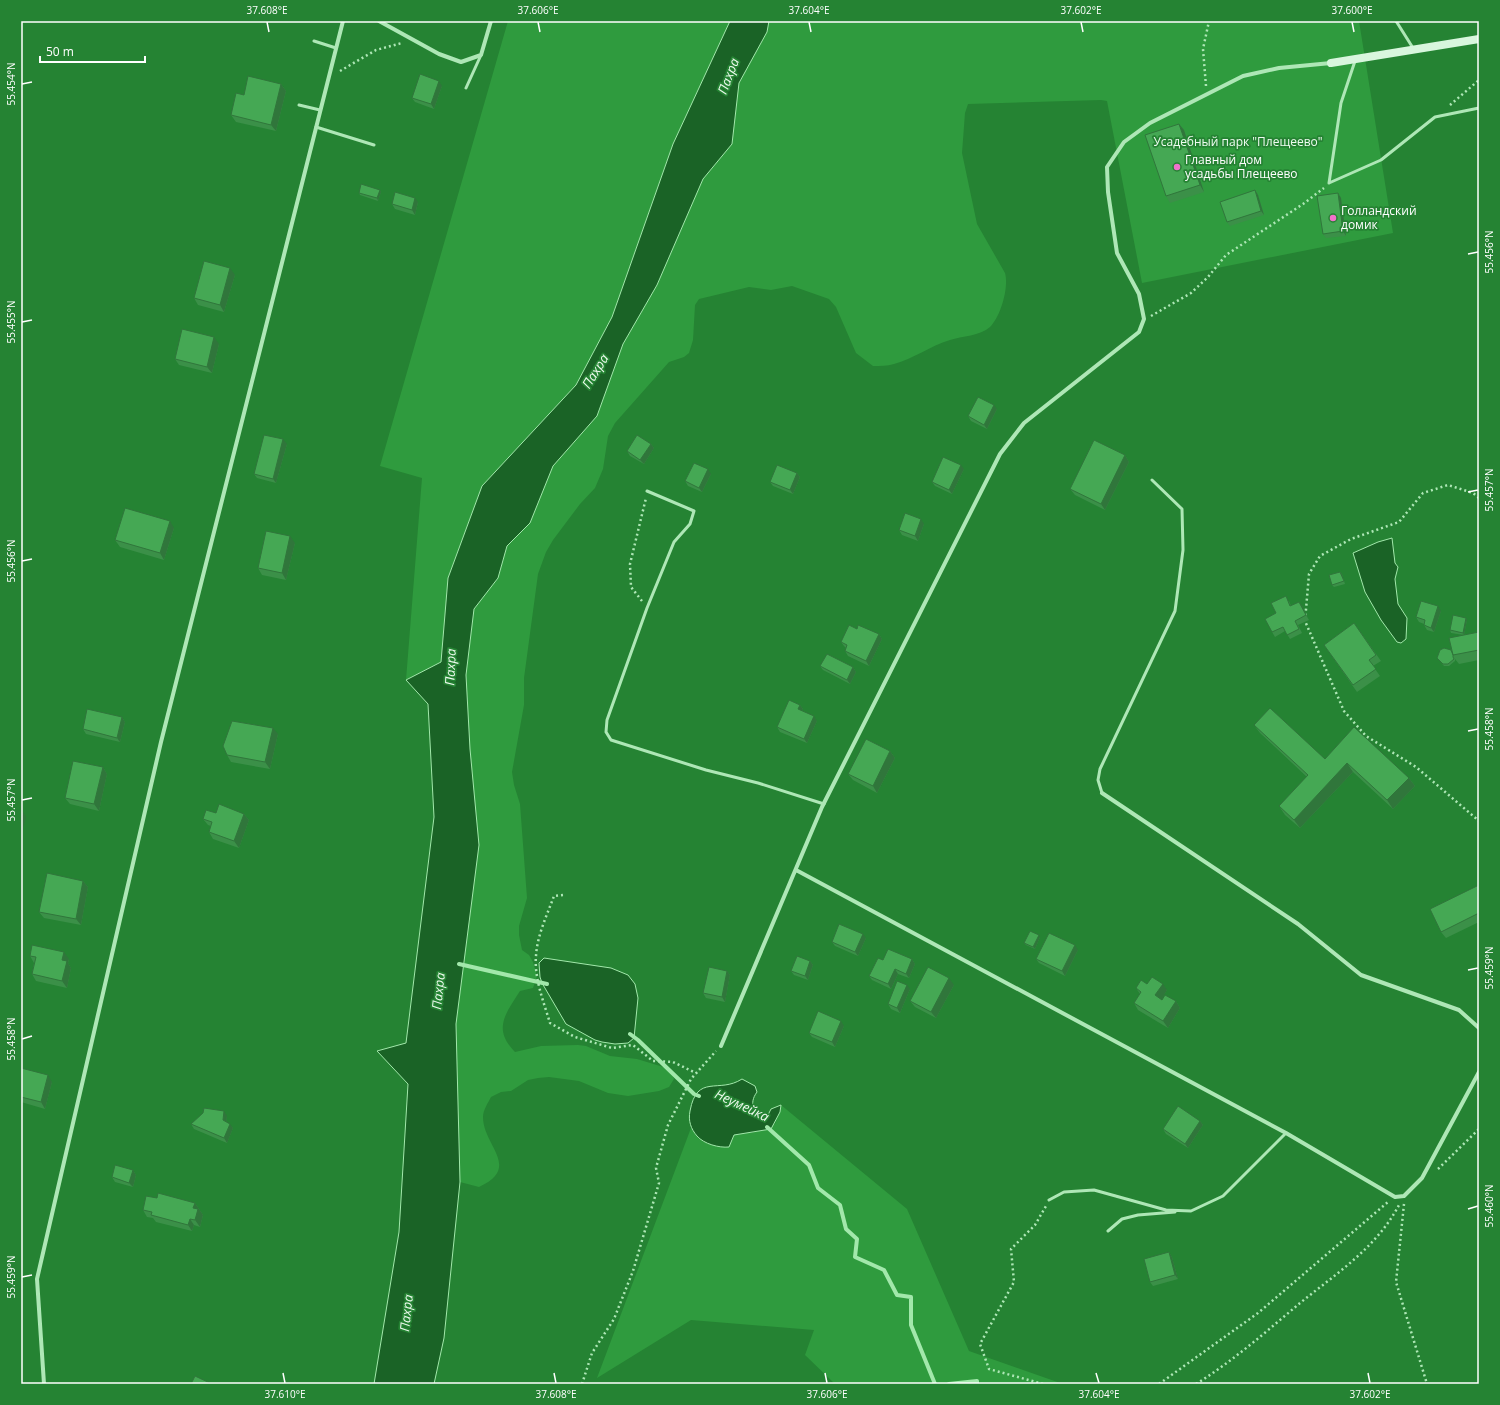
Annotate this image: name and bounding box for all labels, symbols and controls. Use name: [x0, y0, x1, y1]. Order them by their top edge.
text: 37.608°E: [246, 3, 288, 17]
text: 37.606°E: [517, 3, 559, 17]
text: 37.604°E: [788, 3, 830, 17]
text: 37.602°E: [1060, 3, 1102, 17]
text: 37.600°E: [1331, 3, 1373, 17]
scale bar: [40, 38, 145, 64]
text: 50 m: [46, 43, 74, 60]
water label: Пахра: [713, 55, 743, 97]
text: 55.454°N: [4, 62, 18, 106]
park label: Усадебный парк "Плещеево": [1153, 133, 1323, 150]
place label: Главный дом усадьбы Плещеево: [1185, 151, 1298, 182]
marker: Главный дом усадьбы Плещеево: [1172, 162, 1182, 172]
place label: Голландский домик: [1341, 202, 1417, 233]
marker: Голландский домик: [1328, 213, 1338, 223]
text: 55.456°N: [1482, 230, 1496, 274]
text: 55.455°N: [4, 300, 18, 344]
water label: Пахра: [577, 350, 613, 392]
text: 55.457°N: [1482, 468, 1496, 512]
text: 55.456°N: [4, 539, 18, 583]
water label: Пахра: [440, 647, 460, 686]
text: 55.458°N: [1482, 707, 1496, 751]
text: 55.457°N: [4, 778, 18, 822]
text: 55.459°N: [1482, 946, 1496, 990]
water label: Пахра: [427, 971, 449, 1010]
text: 55.458°N: [4, 1017, 18, 1061]
water label: Неумейка: [712, 1085, 773, 1126]
text: 55.460°N: [1482, 1184, 1496, 1228]
text: 55.459°N: [4, 1255, 18, 1299]
water label: Пахра: [395, 1293, 417, 1332]
text: 37.610°E: [264, 1387, 306, 1401]
text: 37.608°E: [535, 1387, 577, 1401]
text: 37.606°E: [806, 1387, 848, 1401]
text: 37.604°E: [1078, 1387, 1120, 1401]
text: 37.602°E: [1349, 1387, 1391, 1401]

